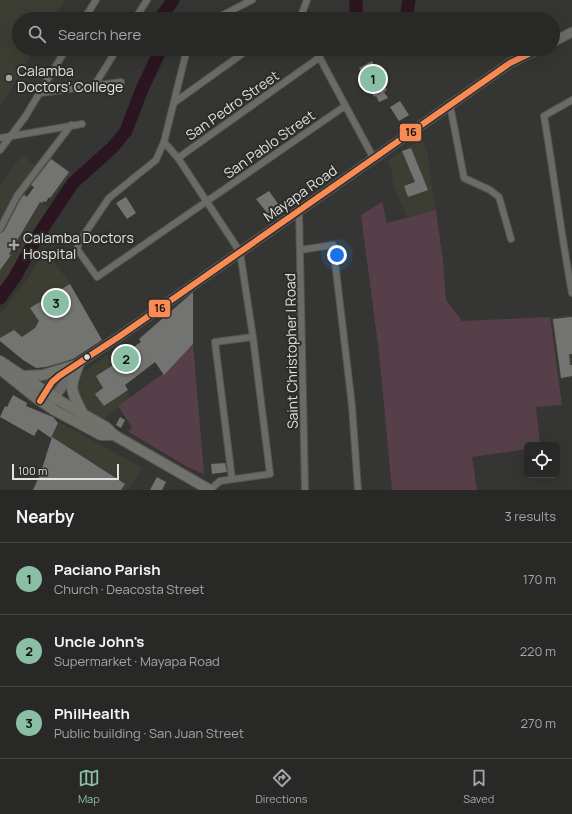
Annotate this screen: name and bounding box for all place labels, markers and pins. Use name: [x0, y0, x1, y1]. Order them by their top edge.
place label: Calamba Doctors' College: [17, 61, 123, 96]
pin: 1: [360, 64, 386, 94]
marker: Calamba Doctors' College: [4, 73, 14, 83]
place label: Calamba Doctors Hospital: [23, 228, 134, 263]
marker: Calamba Doctors Hospital: [8, 239, 20, 251]
pin: 3: [43, 288, 69, 318]
pin: 2: [113, 344, 139, 374]
unlabelled marker: [82, 352, 92, 362]

